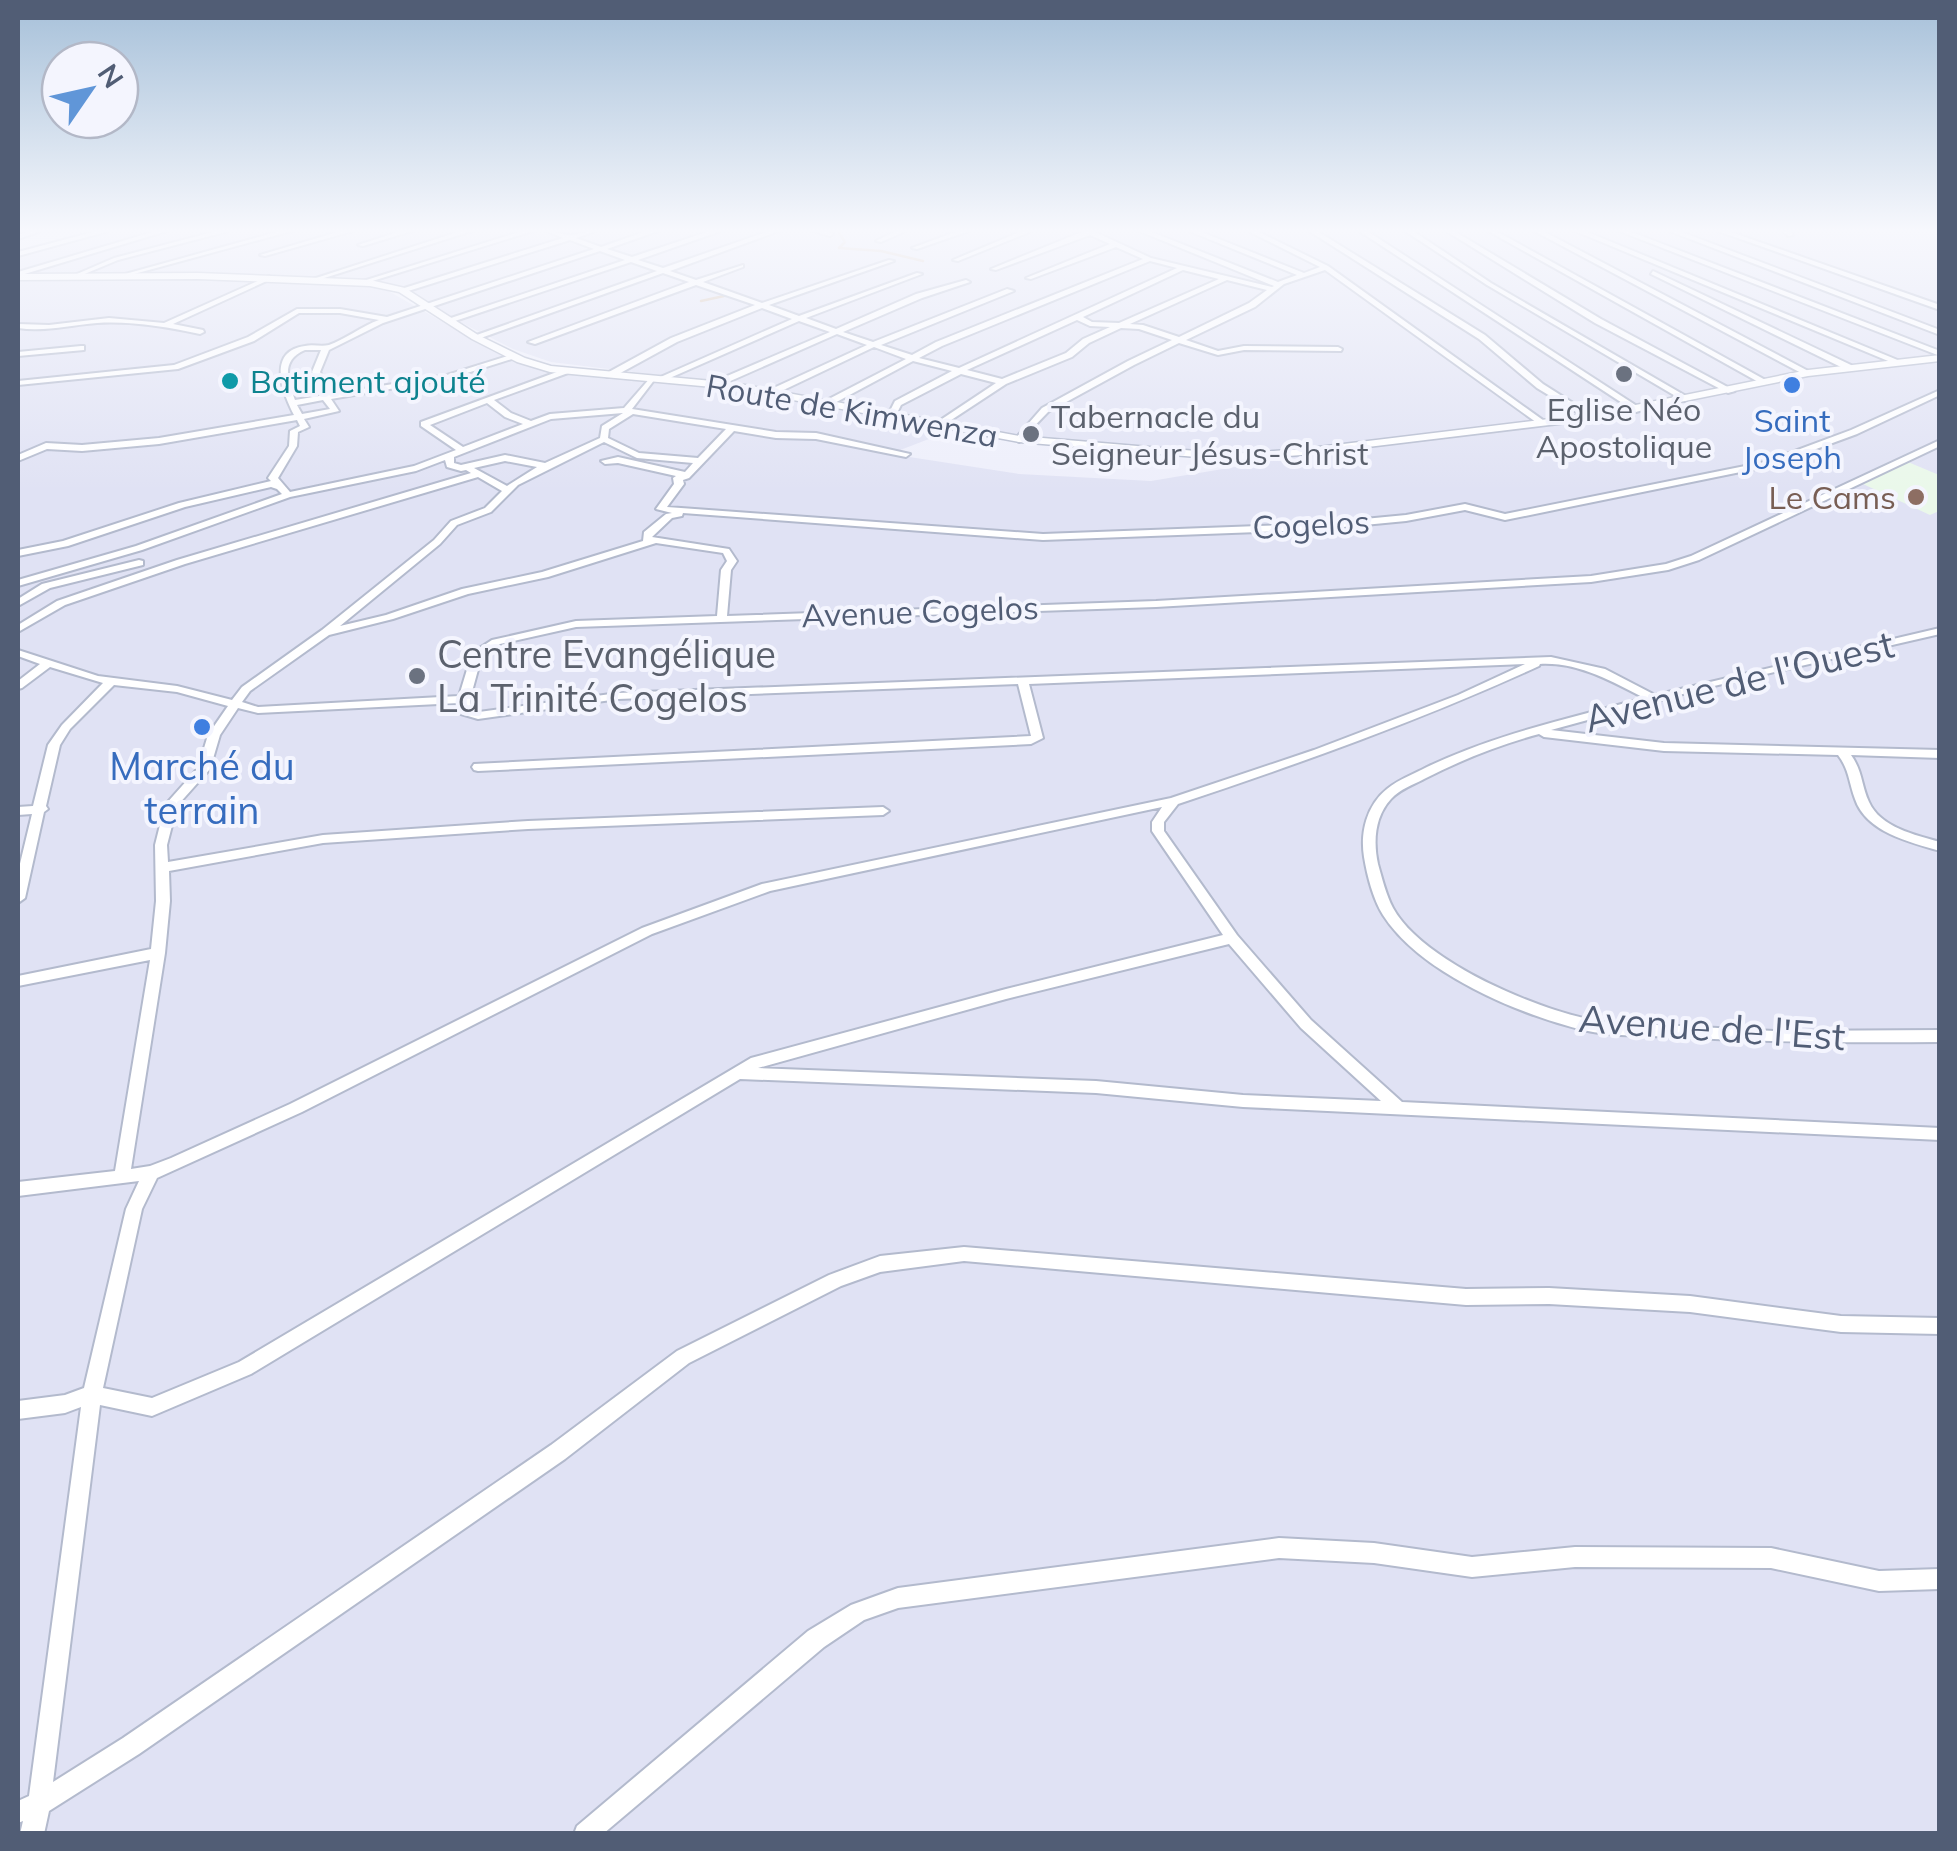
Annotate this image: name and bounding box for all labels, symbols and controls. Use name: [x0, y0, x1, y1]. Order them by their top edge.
north arrow: [40, 40, 140, 140]
text: N: [91, 57, 132, 94]
place label: Batiment ajouté: [250, 361, 486, 401]
marker: Eglise Néo Apostolique: [1613, 363, 1635, 385]
street label: Route de Kimwenza: [703, 365, 1001, 455]
marker: Batiment ajouté: [219, 370, 241, 392]
marker: Saint Joseph: [1781, 374, 1803, 396]
place label: Eglise Néo Apostolique: [1536, 389, 1712, 466]
place label: Tabernacle du Seigneur Jésus-Christ: [1051, 396, 1368, 473]
place label: Saint Joseph: [1742, 400, 1842, 477]
marker: Tabernacle du Seigneur Jésus-Christ: [1020, 423, 1042, 445]
place label: Le Cams: [1768, 477, 1896, 517]
marker: Le Cams: [1905, 486, 1927, 508]
street label: Cogelos: [1251, 501, 1371, 547]
street label: Avenue Cogelos: [801, 587, 1039, 635]
street label: Avenue de l'Ouest: [1579, 619, 1899, 743]
place label: Centre Evangélique La Trinité Cogelos: [437, 630, 776, 722]
marker: Centre Evangélique La Trinité Cogelos: [406, 665, 428, 687]
marker: Marché du terrain: [191, 716, 213, 738]
place label: Marché du terrain: [109, 742, 295, 834]
street label: Avenue de l'Est: [1577, 994, 1847, 1060]

